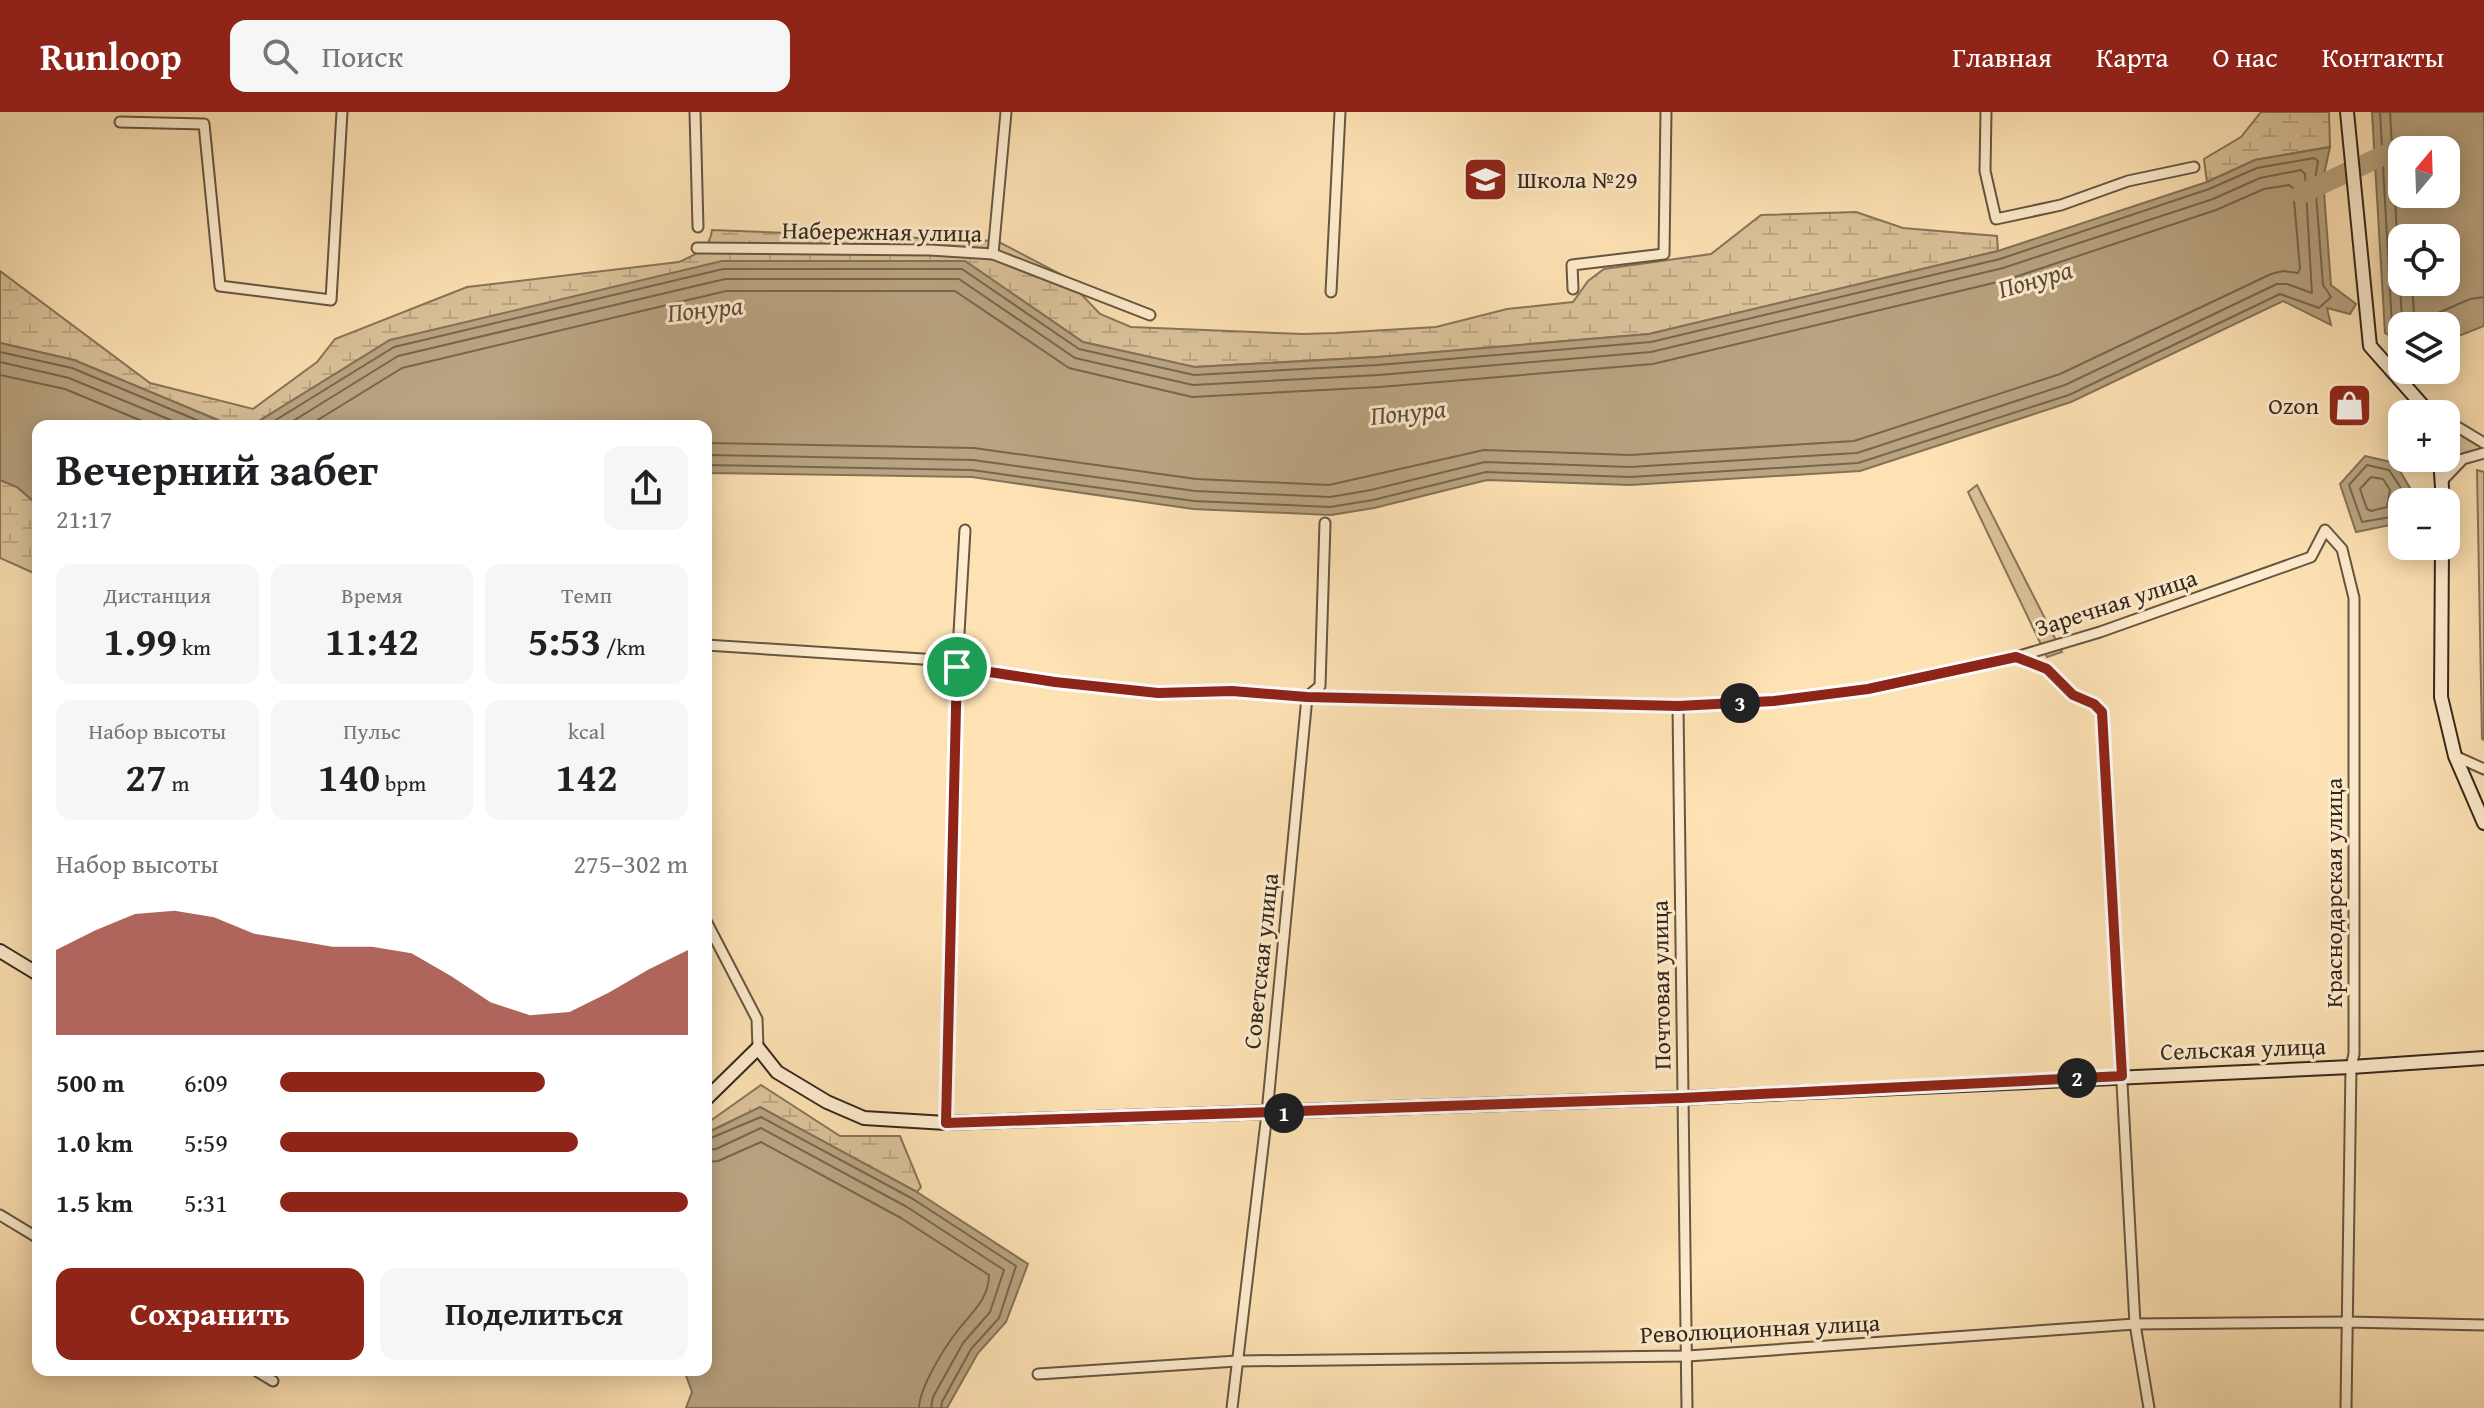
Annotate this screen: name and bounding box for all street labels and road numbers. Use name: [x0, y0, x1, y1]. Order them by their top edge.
street label: Набережная улица: [782, 212, 983, 251]
street label: Заречная улица: [2030, 560, 2202, 645]
street label: Краснодарская улица: [2316, 777, 2351, 1008]
street label: Советская улица: [1234, 871, 1287, 1051]
street label: Почтовая улица: [1642, 899, 1679, 1070]
street label: Сельская улица: [2160, 1028, 2327, 1069]
street label: Революционная улица: [1639, 1305, 1881, 1352]

